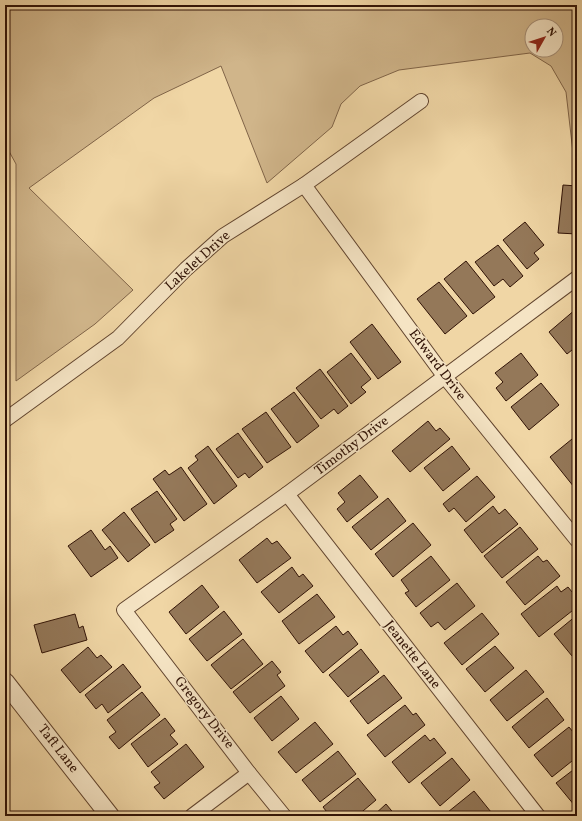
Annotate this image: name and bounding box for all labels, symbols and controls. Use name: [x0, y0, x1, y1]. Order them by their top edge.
north arrow: [524, 18, 564, 58]
text: N: [542, 25, 559, 40]
street label: Lakelet Drive: [161, 226, 235, 295]
street label: Edward Drive: [404, 325, 470, 405]
street label: Timothy Drive: [311, 412, 393, 480]
street label: Jeanette Lane: [379, 617, 445, 693]
street label: Gregory Drive: [170, 673, 239, 754]
street label: Taft Lane: [33, 721, 83, 777]

